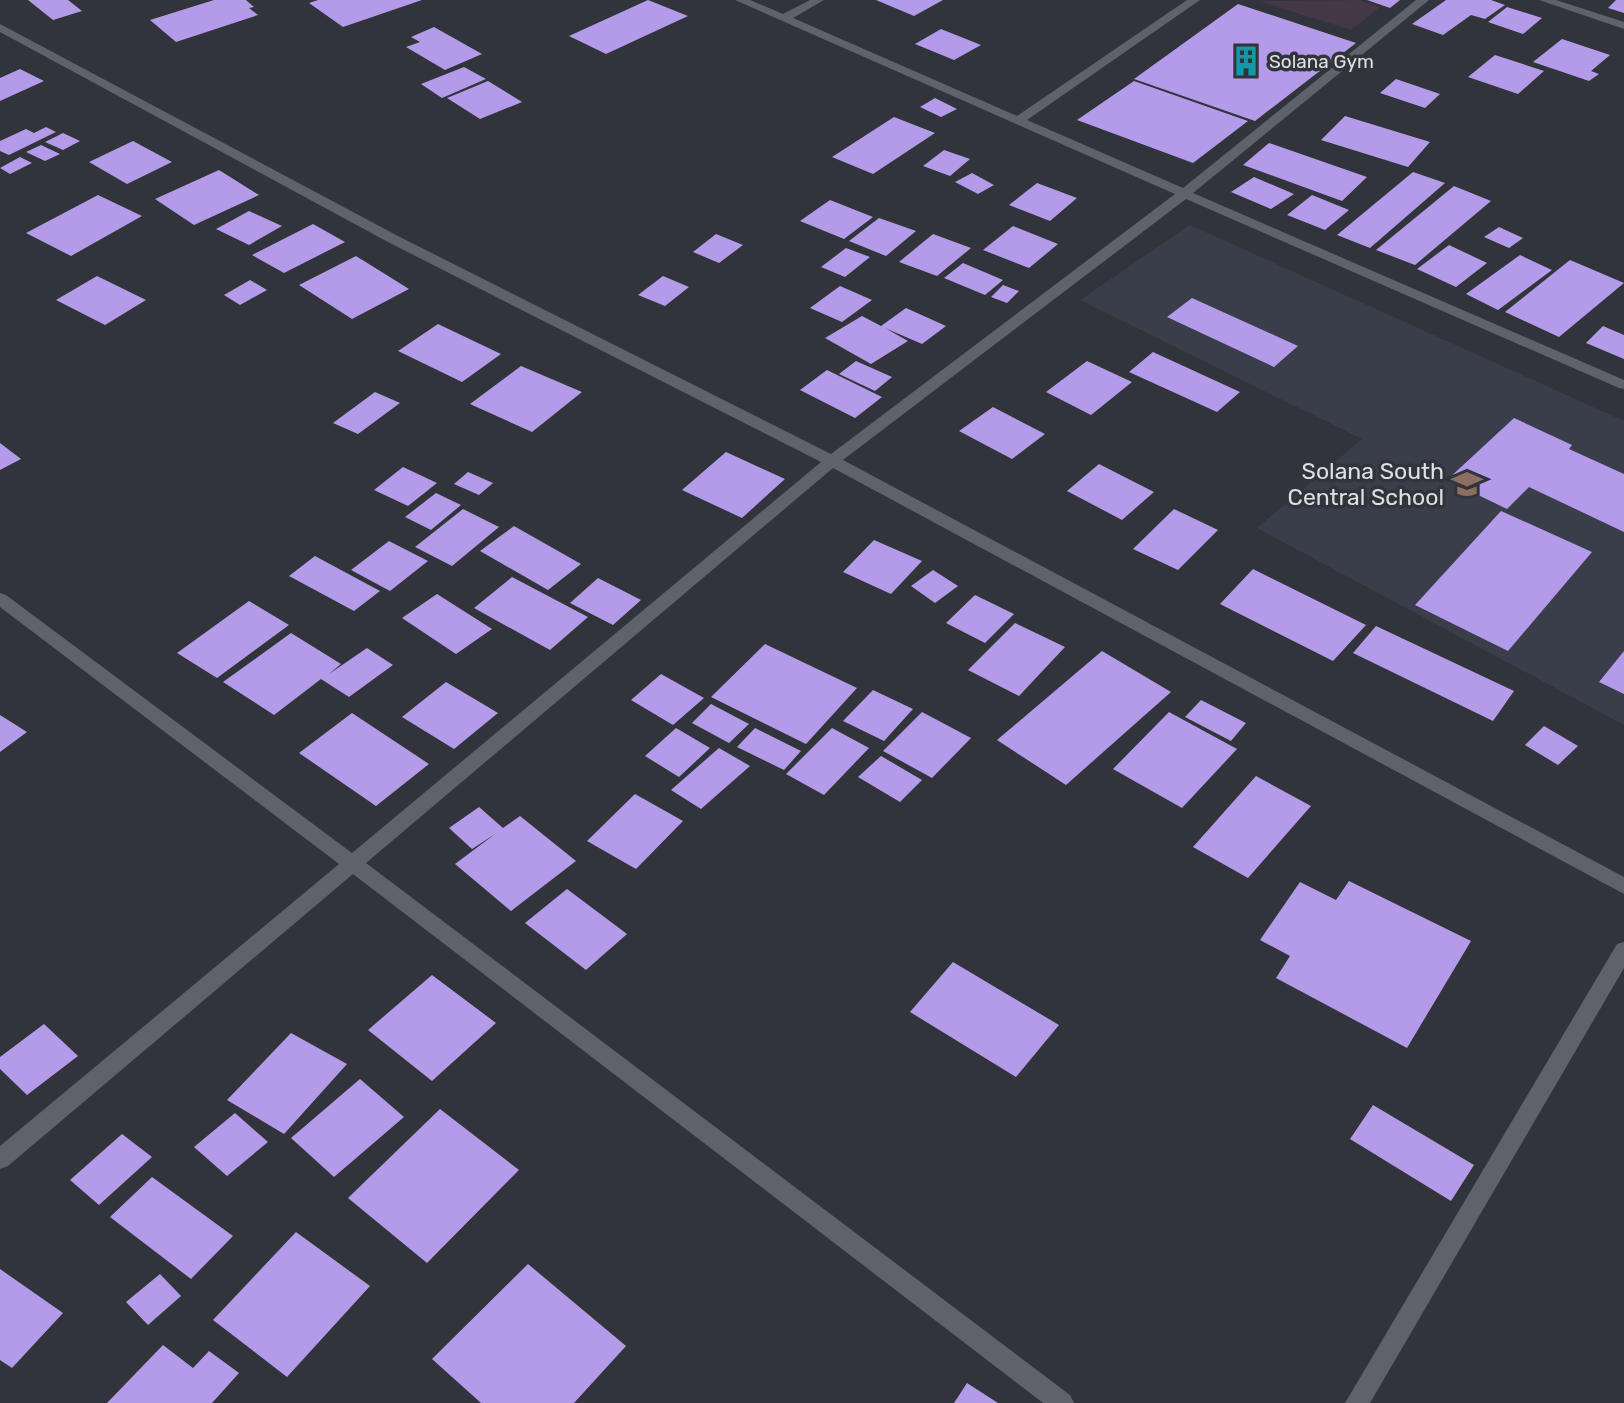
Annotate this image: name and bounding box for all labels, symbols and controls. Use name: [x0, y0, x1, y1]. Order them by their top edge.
building icon: Solana Gym: [1229, 44, 1263, 78]
place label: Solana Gym: [1269, 50, 1374, 73]
place label: Solana South Central School: [1288, 457, 1444, 511]
school or university icon: Solana South Central School: [1450, 467, 1484, 501]

